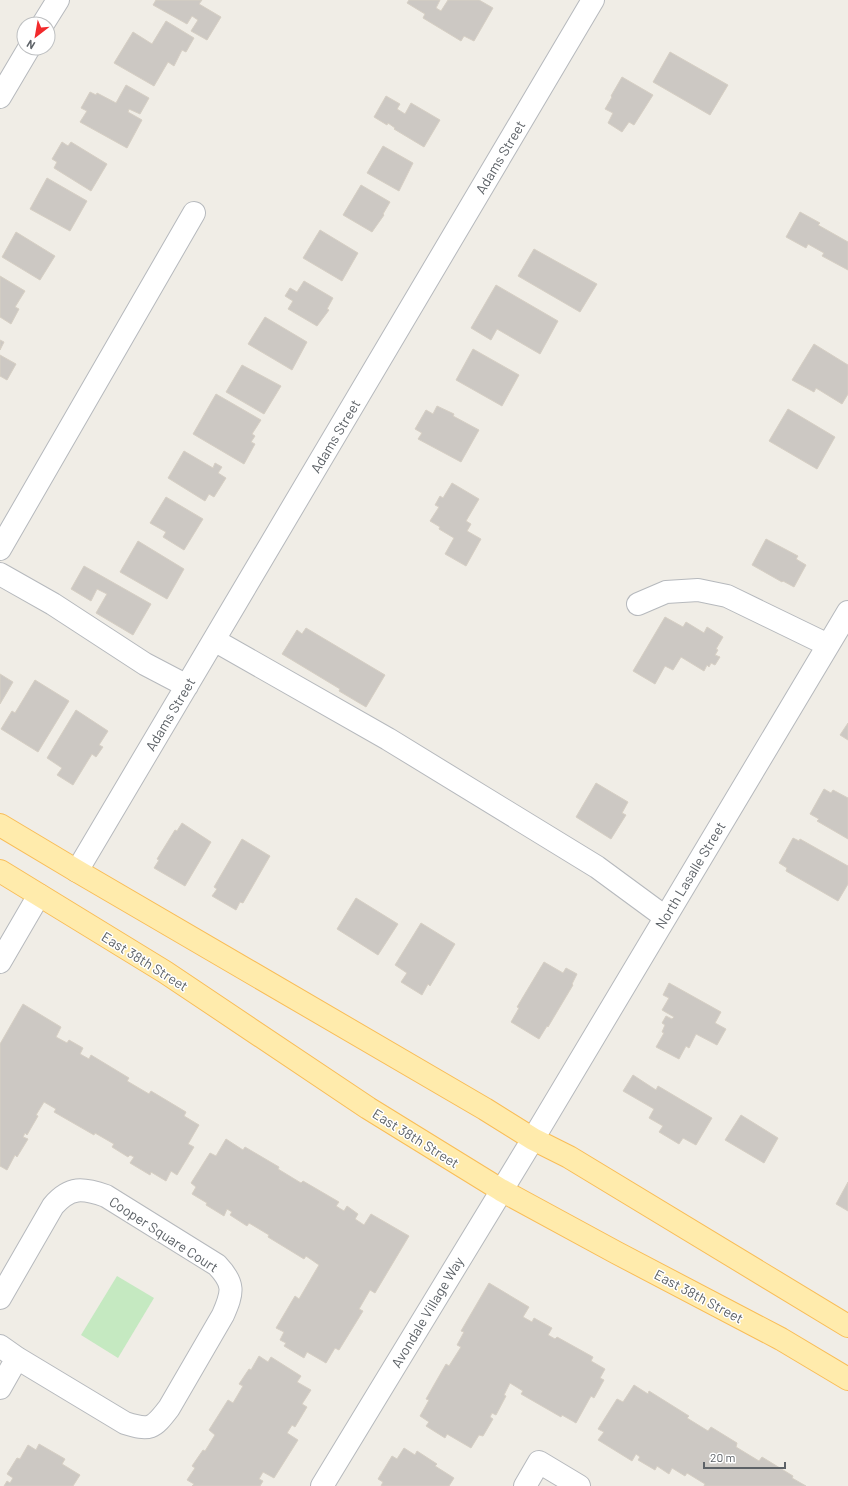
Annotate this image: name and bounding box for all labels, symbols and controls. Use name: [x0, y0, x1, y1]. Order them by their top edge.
north arrow: [16, 16, 56, 56]
text: N: [24, 38, 37, 52]
street label: Adams Street: [471, 117, 529, 197]
street label: Adams Street: [306, 396, 364, 476]
street label: Adams Street: [141, 674, 199, 754]
street label: North Lasalle Street: [651, 818, 729, 932]
street label: East 38th Street: [99, 928, 191, 994]
street label: East 38th Street: [370, 1105, 462, 1171]
street label: Cooper Square Court: [106, 1192, 222, 1276]
street label: Avondale Village Way: [387, 1253, 467, 1370]
street label: East 38th Street: [652, 1265, 746, 1327]
scale bar: [704, 1444, 785, 1470]
text: 20 m: [710, 1450, 736, 1464]

